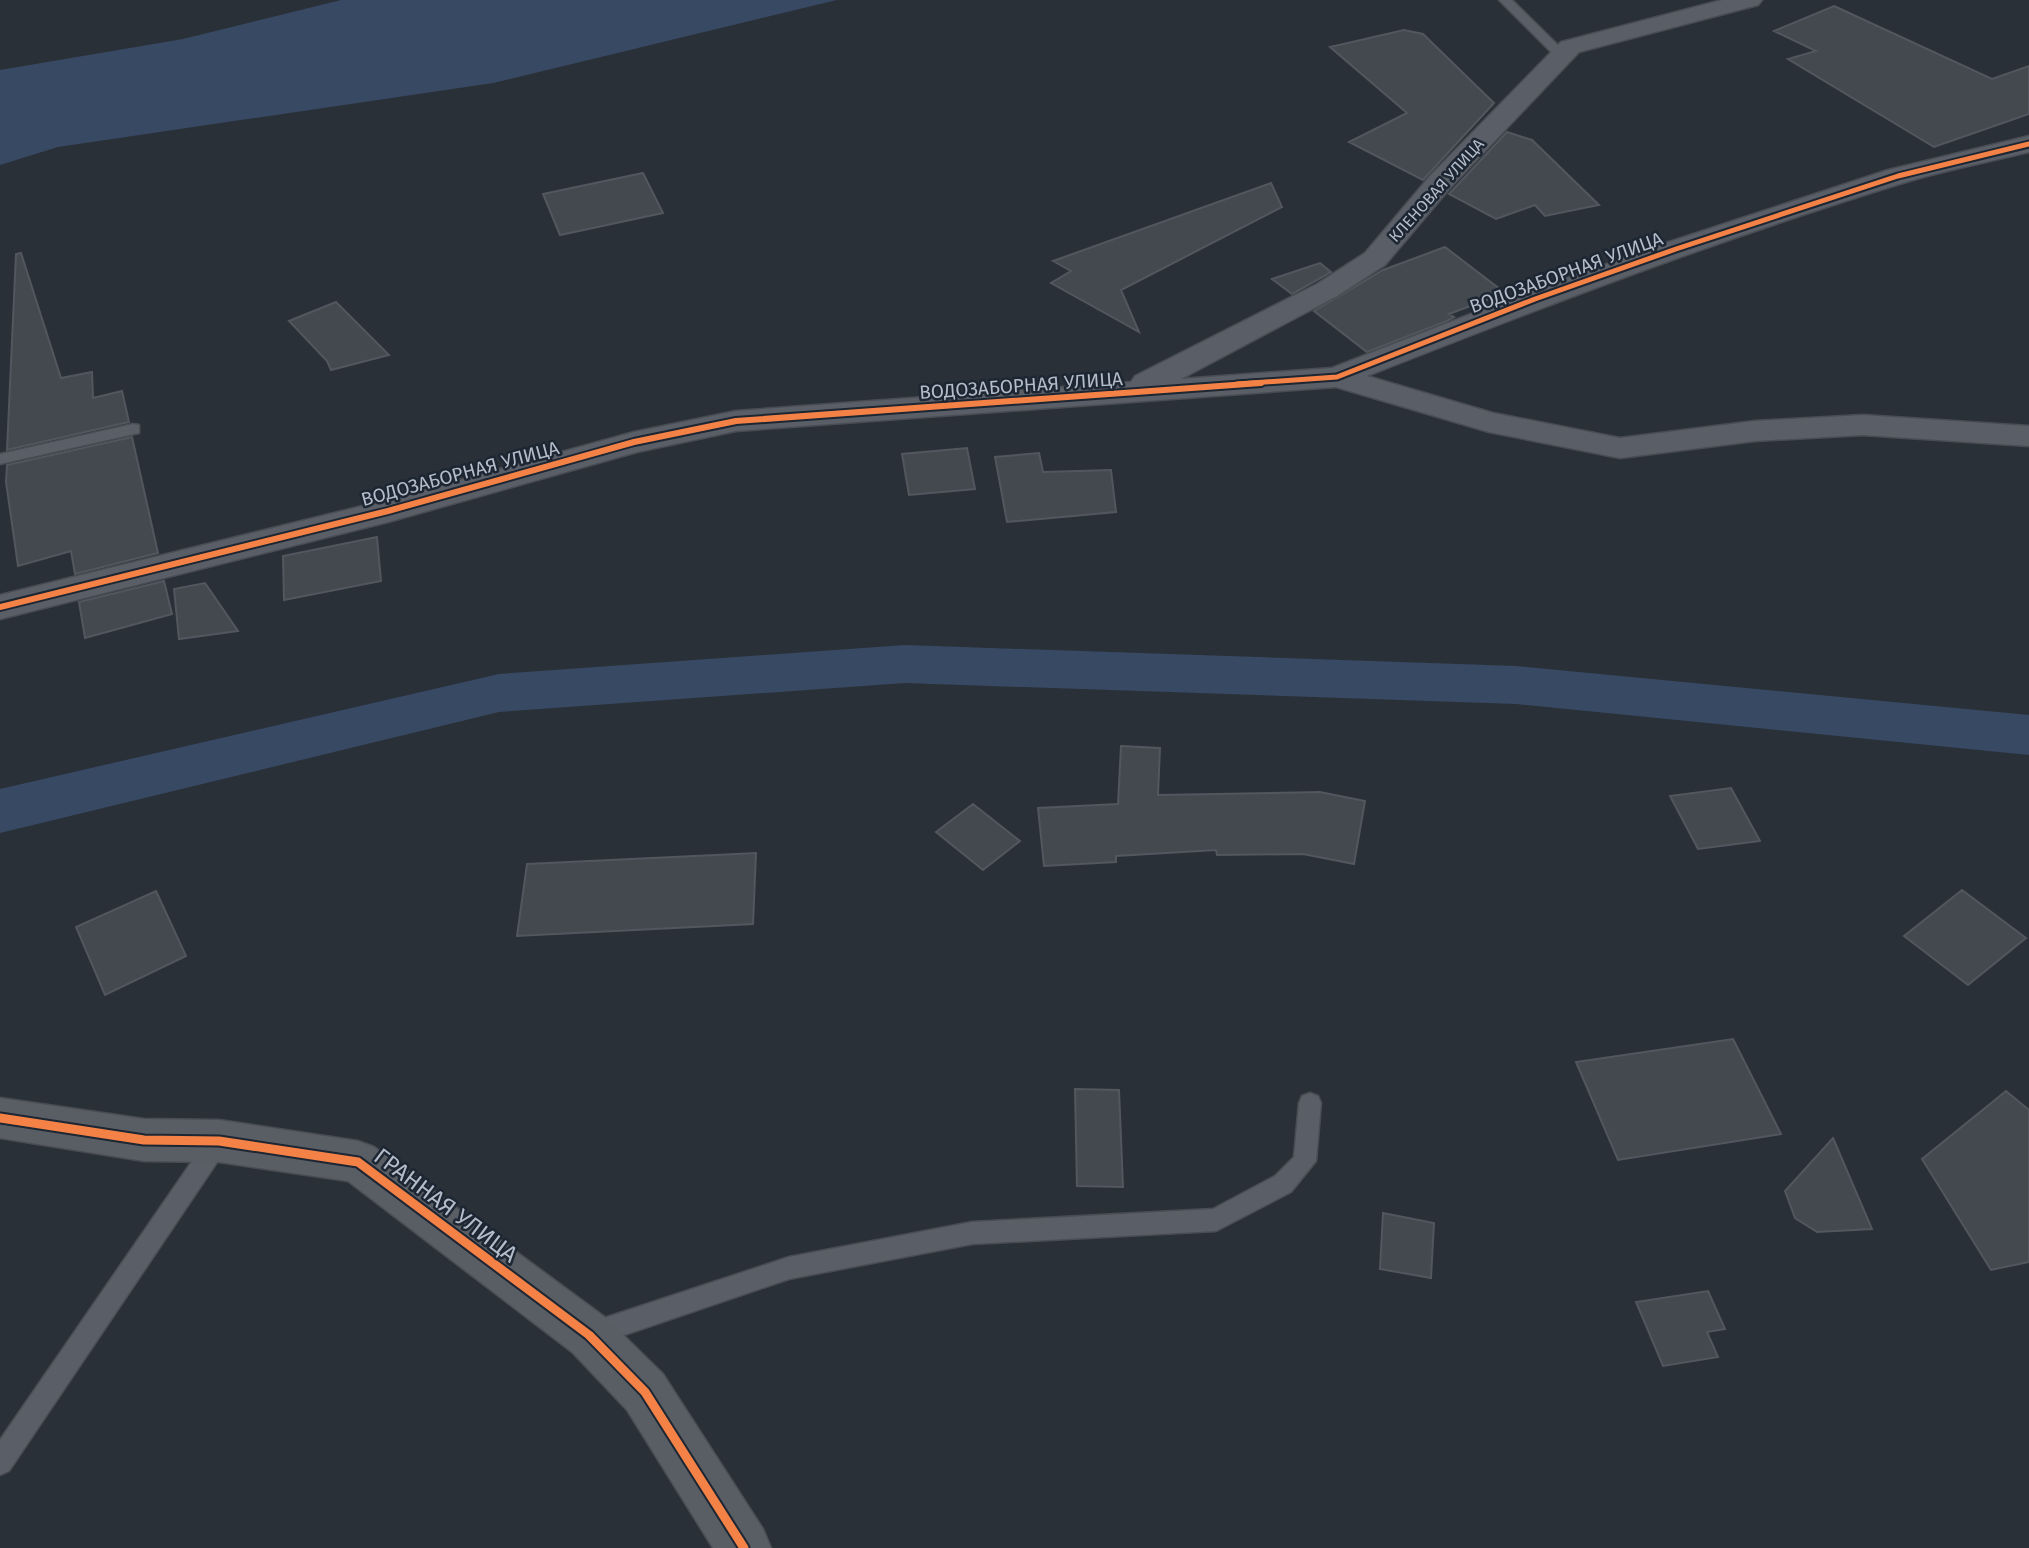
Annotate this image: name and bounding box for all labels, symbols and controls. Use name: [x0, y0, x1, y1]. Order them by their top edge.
street label: КЛЕНОВАЯ УЛИЦА: [1385, 134, 1488, 246]
street label: ВОДОЗАБОРНАЯ УЛИЦА: [1466, 227, 1666, 318]
street label: ВОДОЗАБОРНАЯ УЛИЦА: [918, 367, 1124, 404]
street label: ВОДОЗАБОРНАЯ УЛИЦА: [359, 436, 562, 511]
street label: ГРАННАЯ УЛИЦА: [369, 1142, 524, 1269]

